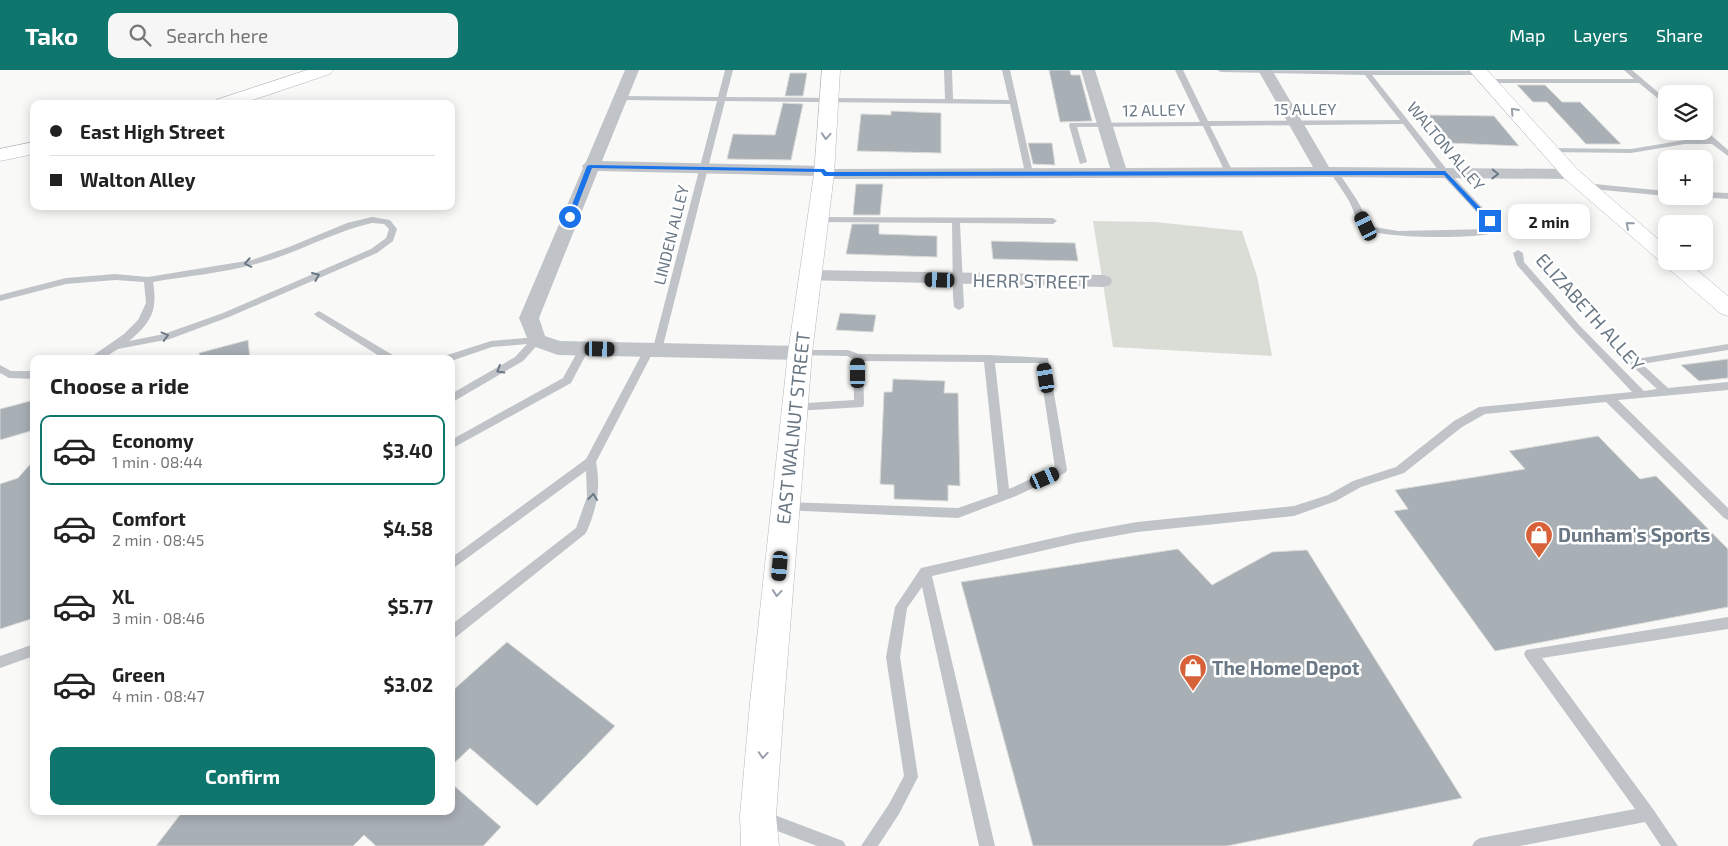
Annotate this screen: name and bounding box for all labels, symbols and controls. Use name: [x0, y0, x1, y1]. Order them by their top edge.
search box: [108, 13, 458, 58]
text: Tako: [25, 21, 78, 50]
icon: search: [126, 21, 154, 49]
text: Search here: [166, 24, 268, 47]
text: Map: [1509, 24, 1545, 46]
text: Layers: [1573, 24, 1628, 46]
text: Share: [1656, 24, 1703, 46]
map controls: [1658, 85, 1713, 270]
button: layers: [1658, 85, 1713, 140]
street label: WALTON ALLEY: [1404, 97, 1489, 194]
street label: 12 ALLEY: [1122, 99, 1186, 120]
street label: 15 ALLEY: [1274, 99, 1336, 118]
one-way arrow: [1511, 107, 1520, 116]
text: East High Street: [80, 120, 225, 143]
one-way arrow: [821, 132, 832, 140]
button: +: [1658, 150, 1713, 205]
text: Walton Alley: [80, 168, 195, 191]
one-way arrow: [1492, 169, 1500, 179]
street label: LINDEN ALLEY: [649, 183, 692, 287]
callout: 2 min: [1508, 204, 1590, 238]
route start: [559, 206, 581, 228]
car: [1352, 209, 1379, 243]
route end: [1479, 210, 1501, 232]
text: 2 min: [1529, 212, 1569, 231]
button: −: [1658, 215, 1713, 270]
one-way arrow: [1626, 222, 1635, 231]
street label: ELIZABETH ALLEY: [1531, 248, 1649, 375]
one-way arrow: [244, 257, 253, 268]
street label: HERR STREET: [972, 268, 1090, 293]
one-way arrow: [311, 271, 320, 282]
car: [924, 272, 955, 288]
street label: EAST WALNUT STREET: [771, 331, 814, 525]
one-way arrow: [161, 332, 169, 342]
car: [584, 341, 615, 357]
car: [850, 358, 865, 388]
car: [1036, 362, 1055, 394]
one-way arrow: [496, 364, 505, 374]
text: Choose a ride: [50, 372, 189, 398]
icon: car: [52, 428, 97, 473]
text: Economy: [112, 429, 194, 452]
text: $3.40: [383, 439, 433, 462]
text: 1 min · 08:44: [112, 452, 203, 471]
car: [1028, 465, 1061, 491]
one-way arrow: [587, 493, 598, 501]
icon: car: [52, 506, 97, 551]
text: Comfort: [112, 507, 186, 530]
text: $4.58: [383, 517, 433, 540]
shop icon: Dunham's Sports: [1524, 520, 1554, 559]
place label: Dunham's Sports: [1558, 523, 1710, 546]
text: 2 min · 08:45: [112, 530, 204, 549]
car: [771, 550, 788, 582]
icon: car: [52, 584, 97, 629]
text: XL: [112, 585, 134, 608]
one-way arrow: [772, 590, 783, 598]
text: $5.77: [387, 595, 433, 618]
text: 3 min · 08:46: [112, 608, 205, 627]
shop icon: The Home Depot: [1178, 653, 1208, 692]
place label: The Home Depot: [1212, 656, 1360, 679]
icon: car: [52, 662, 97, 707]
text: Green: [112, 663, 165, 686]
text: $3.02: [384, 673, 433, 696]
text: 4 min · 08:47: [112, 686, 205, 705]
button: Confirm: [50, 747, 435, 805]
one-way arrow: [758, 751, 769, 759]

